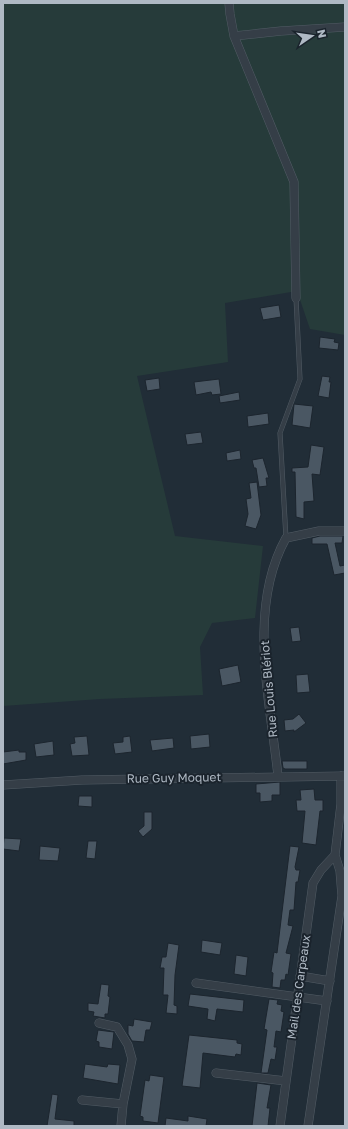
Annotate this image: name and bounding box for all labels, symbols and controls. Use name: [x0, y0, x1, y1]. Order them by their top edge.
north arrow: [292, 16, 332, 56]
text: N: [315, 28, 330, 39]
street label: Rue Louis Blériot: [257, 640, 280, 738]
street label: Rue Guy Moquet: [127, 769, 222, 786]
street label: Mail des Carpeaux: [284, 933, 313, 1040]

